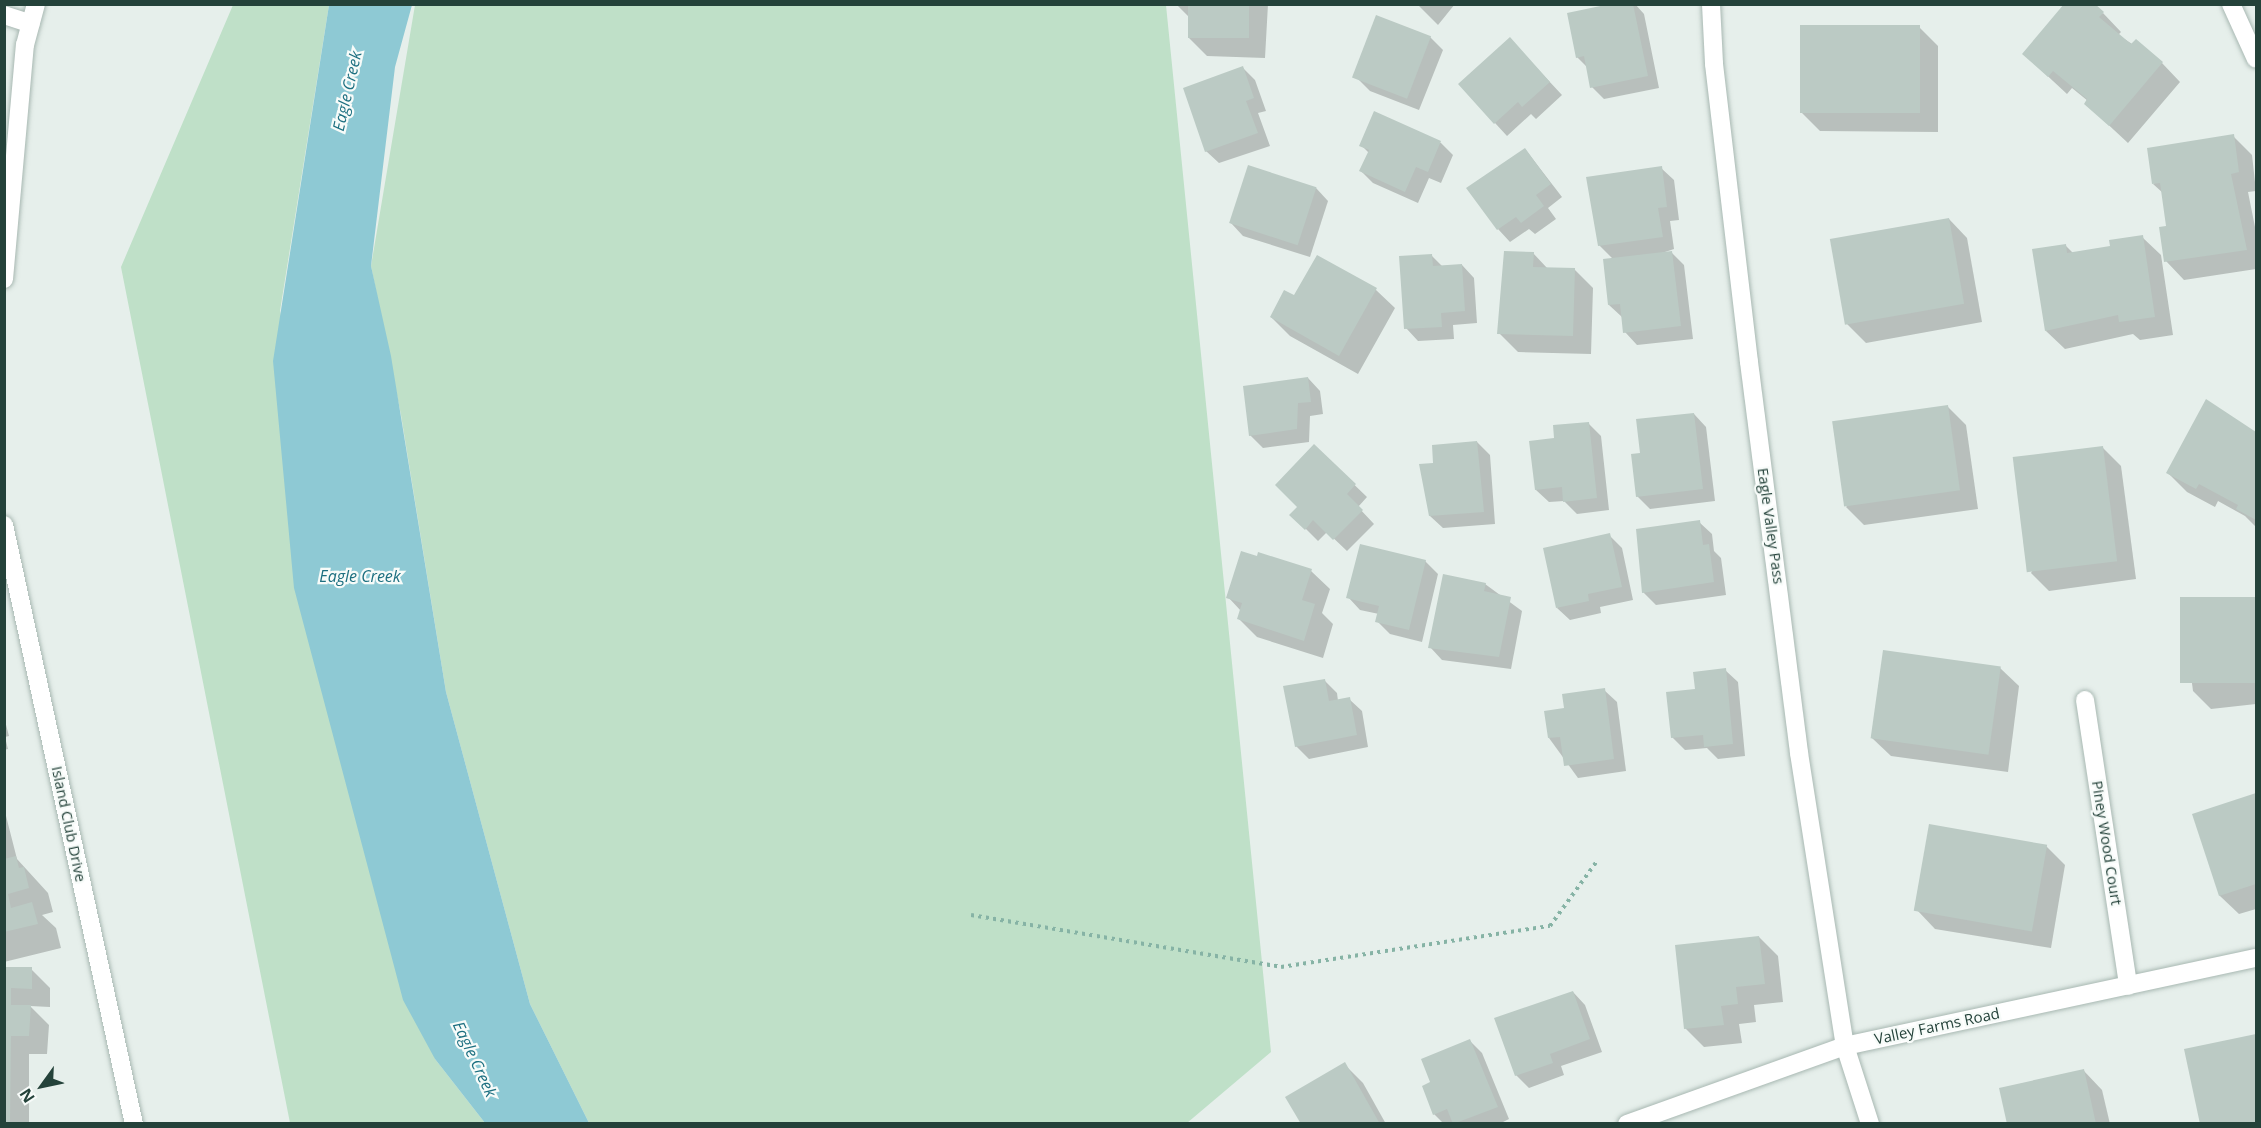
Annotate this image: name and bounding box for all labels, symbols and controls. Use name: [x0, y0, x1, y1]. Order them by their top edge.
water label: Eagle Creek: [329, 49, 365, 133]
street label: Eagle Valley Pass: [1754, 467, 1788, 585]
water label: Eagle Creek: [319, 566, 401, 586]
street label: Island Club Drive: [48, 764, 90, 884]
street label: Piney Wood Court: [2088, 779, 2126, 907]
street label: Valley Farms Road: [1873, 1004, 2001, 1048]
water label: Eagle Creek: [449, 1018, 501, 1100]
north arrow: [12, 1056, 72, 1116]
text: N: [14, 1084, 40, 1107]

